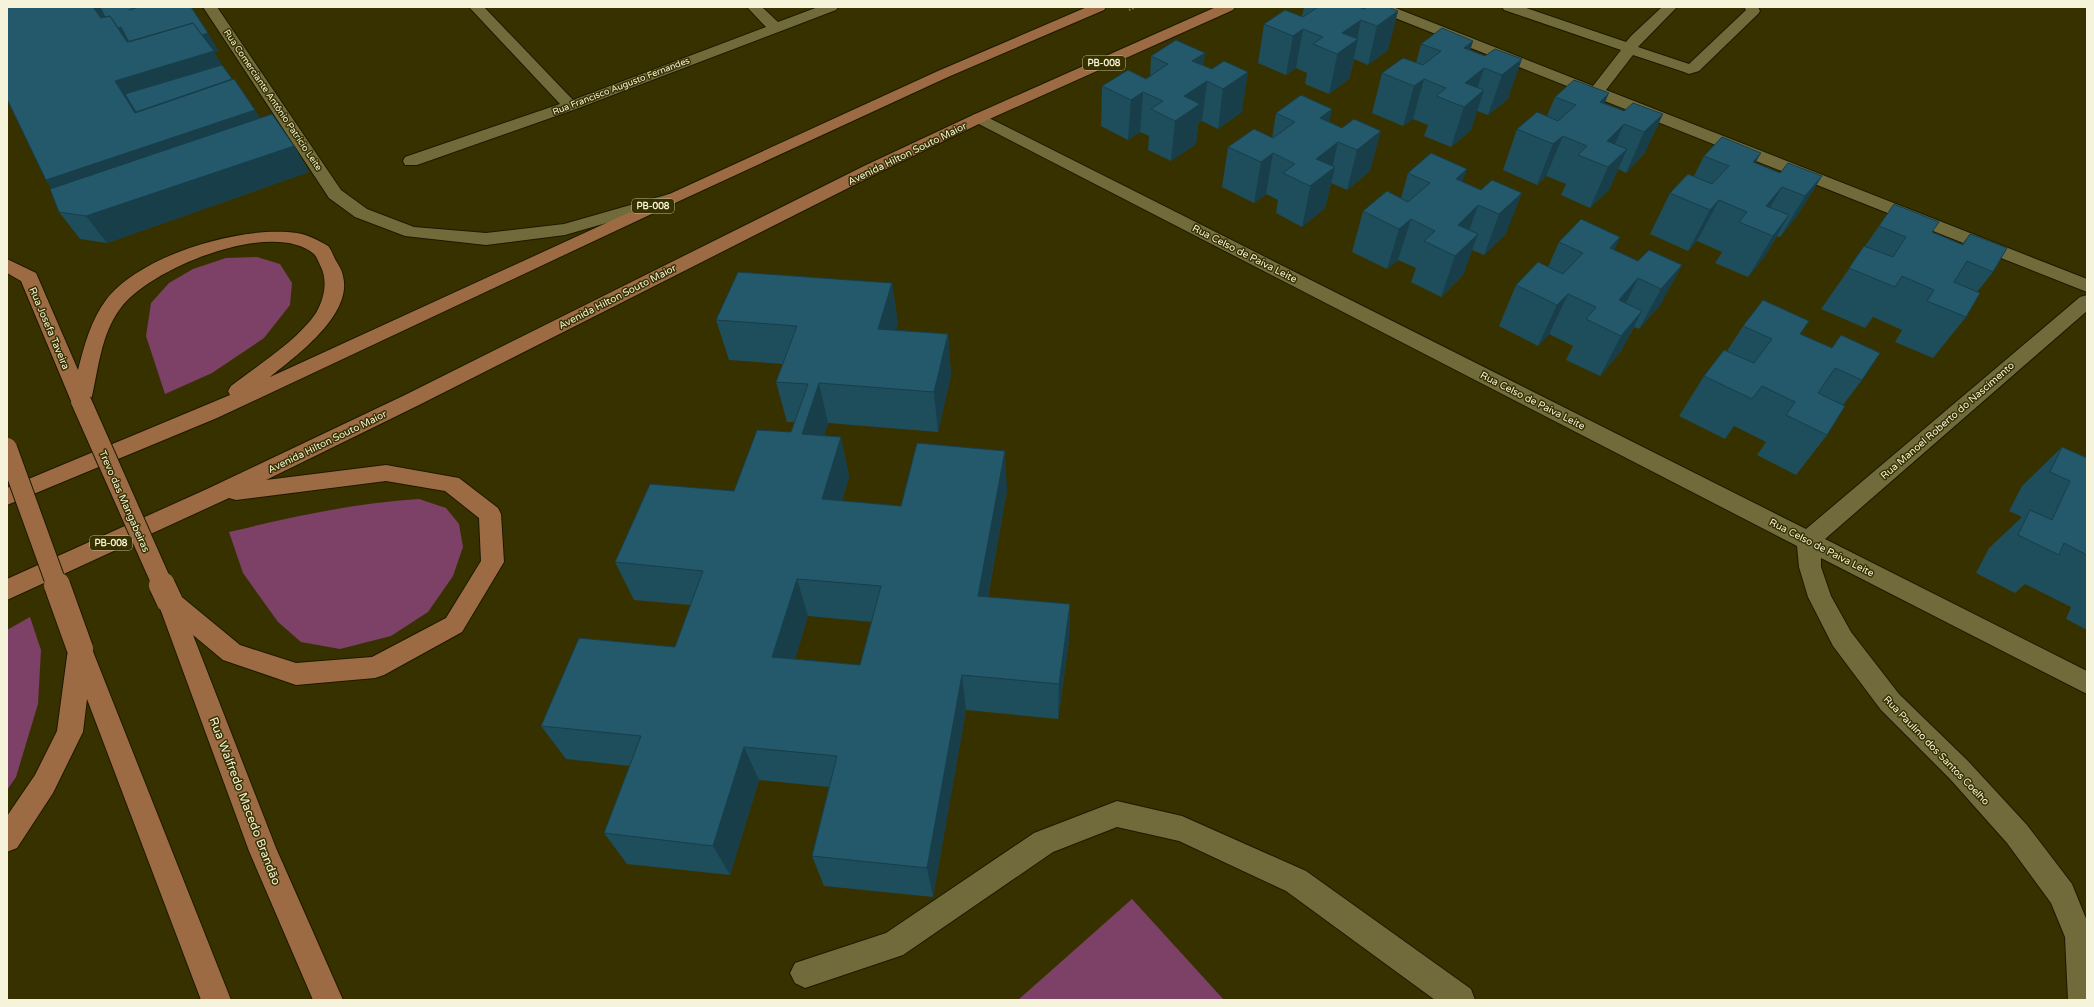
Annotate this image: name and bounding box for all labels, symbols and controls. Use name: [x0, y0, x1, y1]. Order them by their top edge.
street label: Rua Comerciante Antônio Patrício Leite: [221, 28, 324, 173]
street label: Rua Francisco Augusto Fernandes: [551, 55, 691, 118]
road number: PB-008: [1083, 56, 1125, 70]
street label: Avenida Hilton Souto Maior: [846, 120, 969, 188]
road number: PB-008: [632, 199, 674, 213]
street label: Rua Celso de Paiva Leite: [1190, 222, 1299, 286]
street label: Avenida Hilton Souto Maior: [557, 262, 678, 332]
street label: Rua Josefa Taveira: [26, 285, 72, 371]
street label: Rua Manoel Roberto do Nascimento: [1878, 359, 2017, 482]
street label: Rua Celso de Paiva Leite: [1478, 369, 1587, 433]
street label: Avenida Hilton Souto Maior: [266, 408, 389, 476]
street label: Trevo das Mangabeiras: [96, 449, 152, 554]
street label: Rua Celso de Paiva Leite: [1767, 516, 1876, 580]
road number: PB-008: [90, 536, 132, 550]
street label: Rua Paulino dos Santos Coelho: [1881, 694, 1992, 808]
street label: Rua Walfredo Macedo Brandão: [206, 715, 284, 887]

